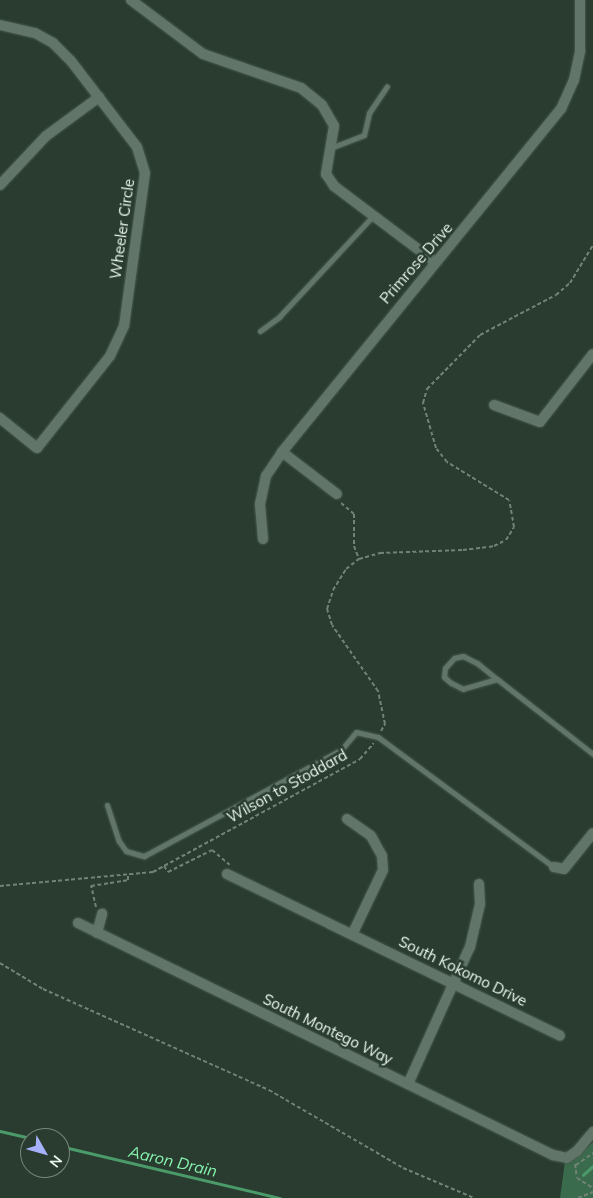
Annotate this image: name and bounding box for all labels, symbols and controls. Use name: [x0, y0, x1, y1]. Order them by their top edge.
street label: Wheeler Circle: [106, 178, 138, 280]
street label: Primrose Drive: [376, 219, 456, 307]
street label: Wilson to Stoddard: [224, 746, 350, 826]
street label: South Kokomo Drive: [396, 932, 530, 1010]
street label: South Montego Way: [260, 990, 396, 1068]
north arrow: [20, 1128, 70, 1178]
water label: Aaron Drain: [127, 1141, 219, 1181]
text: N: [46, 1152, 66, 1171]

